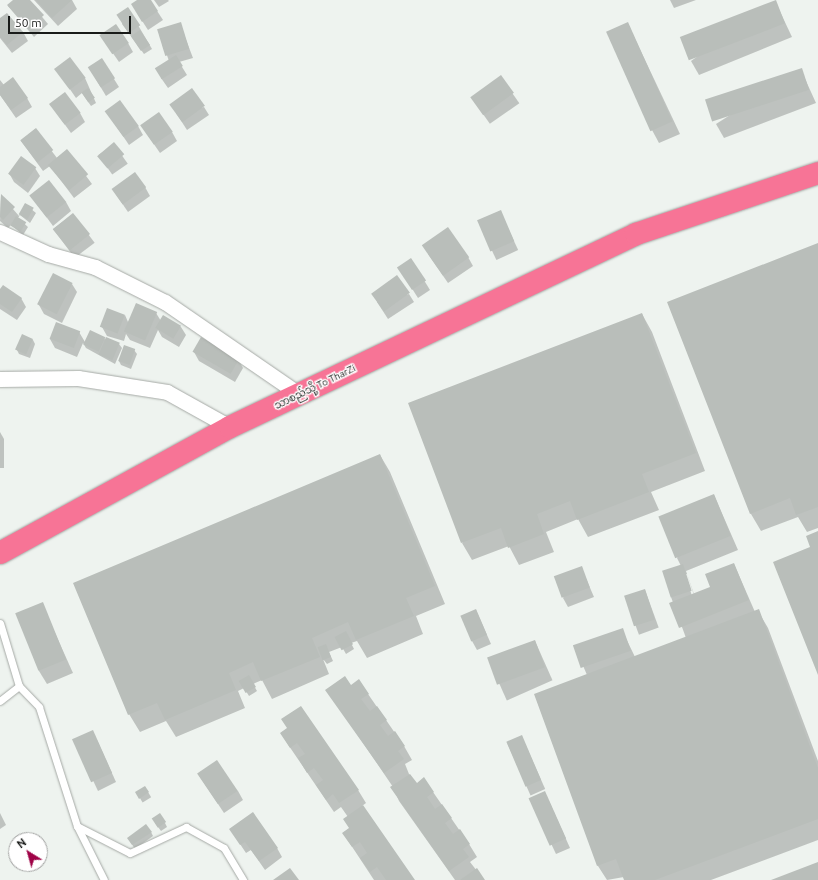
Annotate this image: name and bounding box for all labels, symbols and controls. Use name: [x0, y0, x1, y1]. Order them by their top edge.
scale bar: [10, 8, 133, 34]
text: 50 m: [15, 16, 42, 29]
street label: သာစည်သို့ To TharZi: [272, 362, 358, 412]
north arrow: [8, 832, 48, 872]
text: N: [14, 836, 28, 850]

